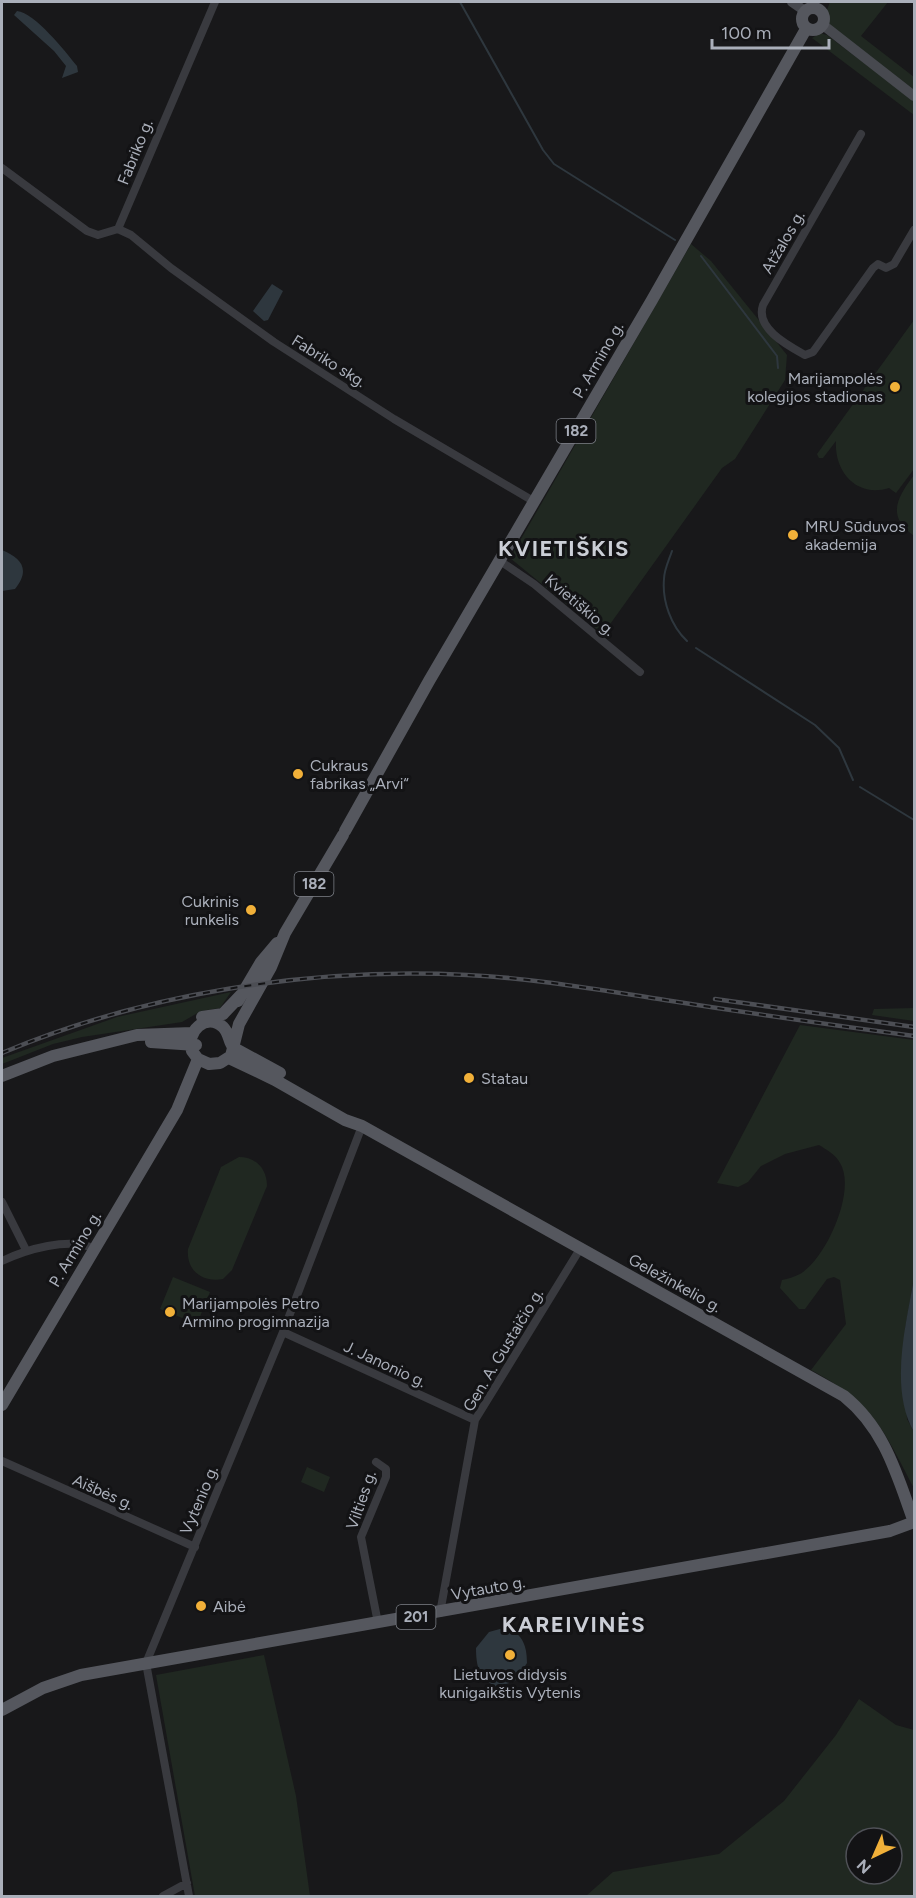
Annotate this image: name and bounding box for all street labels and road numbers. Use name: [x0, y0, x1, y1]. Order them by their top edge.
street label: Fabriko g.: [113, 117, 157, 187]
street label: Atžalos g.: [757, 207, 809, 277]
street label: P. Armino g.: [569, 318, 627, 402]
street label: Fabriko skg.: [288, 331, 370, 391]
road number: 182: [556, 419, 596, 443]
street label: Kvietiškio g.: [541, 570, 619, 640]
road number: 182: [294, 872, 334, 896]
street label: P. Armino g.: [45, 1208, 105, 1290]
street label: Geležinkelio g.: [625, 1250, 725, 1316]
street label: Gen. A. Gustaičio g.: [459, 1285, 547, 1415]
street label: J. Janonio g.: [341, 1337, 429, 1391]
street label: Vytenio g.: [176, 1463, 222, 1537]
street label: Vilties g.: [342, 1468, 380, 1532]
street label: Aišbės g.: [70, 1470, 136, 1514]
street label: Vytauto g.: [450, 1572, 526, 1604]
road number: 201: [396, 1605, 436, 1629]

